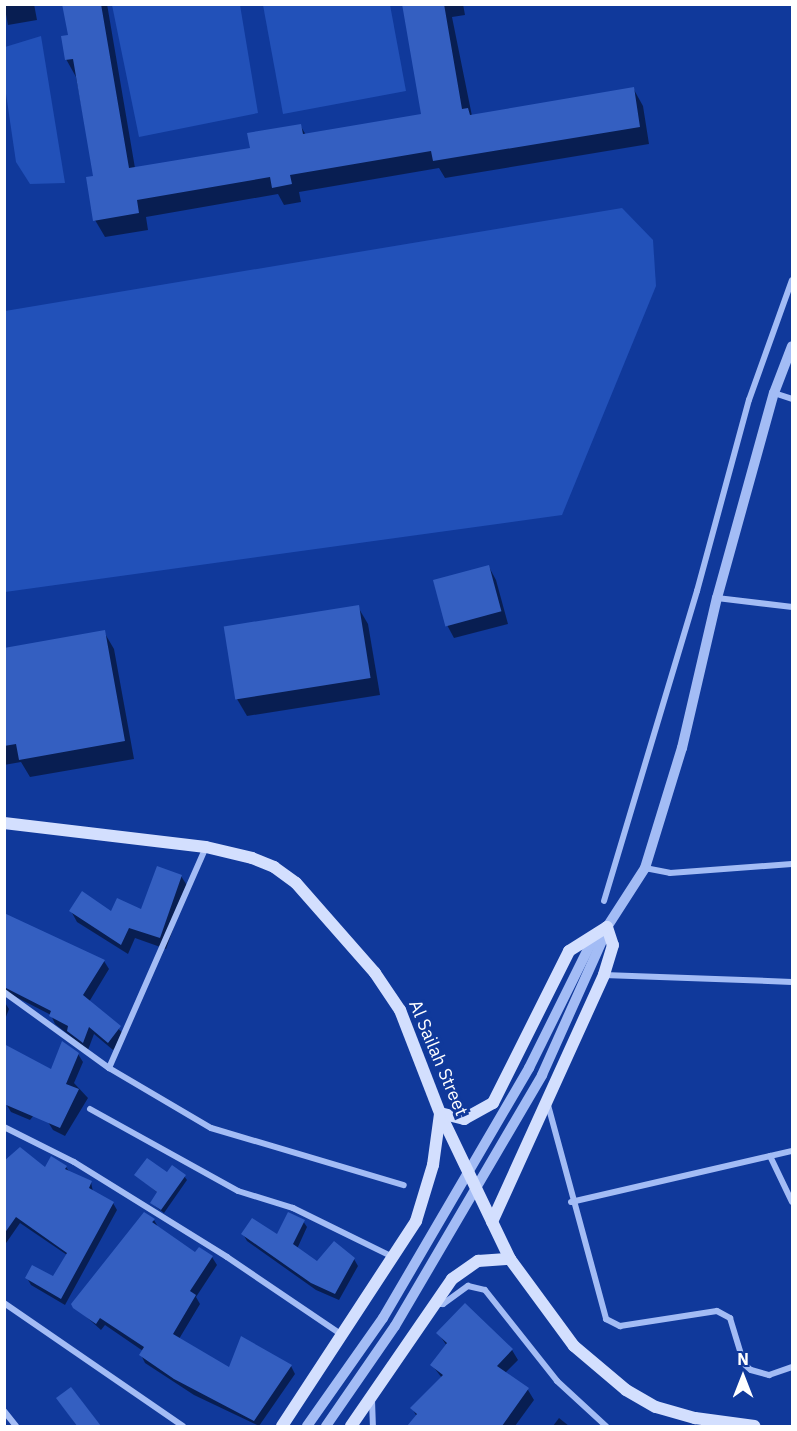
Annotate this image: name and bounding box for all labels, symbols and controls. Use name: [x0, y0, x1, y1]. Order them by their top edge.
street label: Al Sailah Street: [404, 997, 472, 1119]
north arrow: [713, 1347, 773, 1407]
text: N: [737, 1349, 749, 1369]

